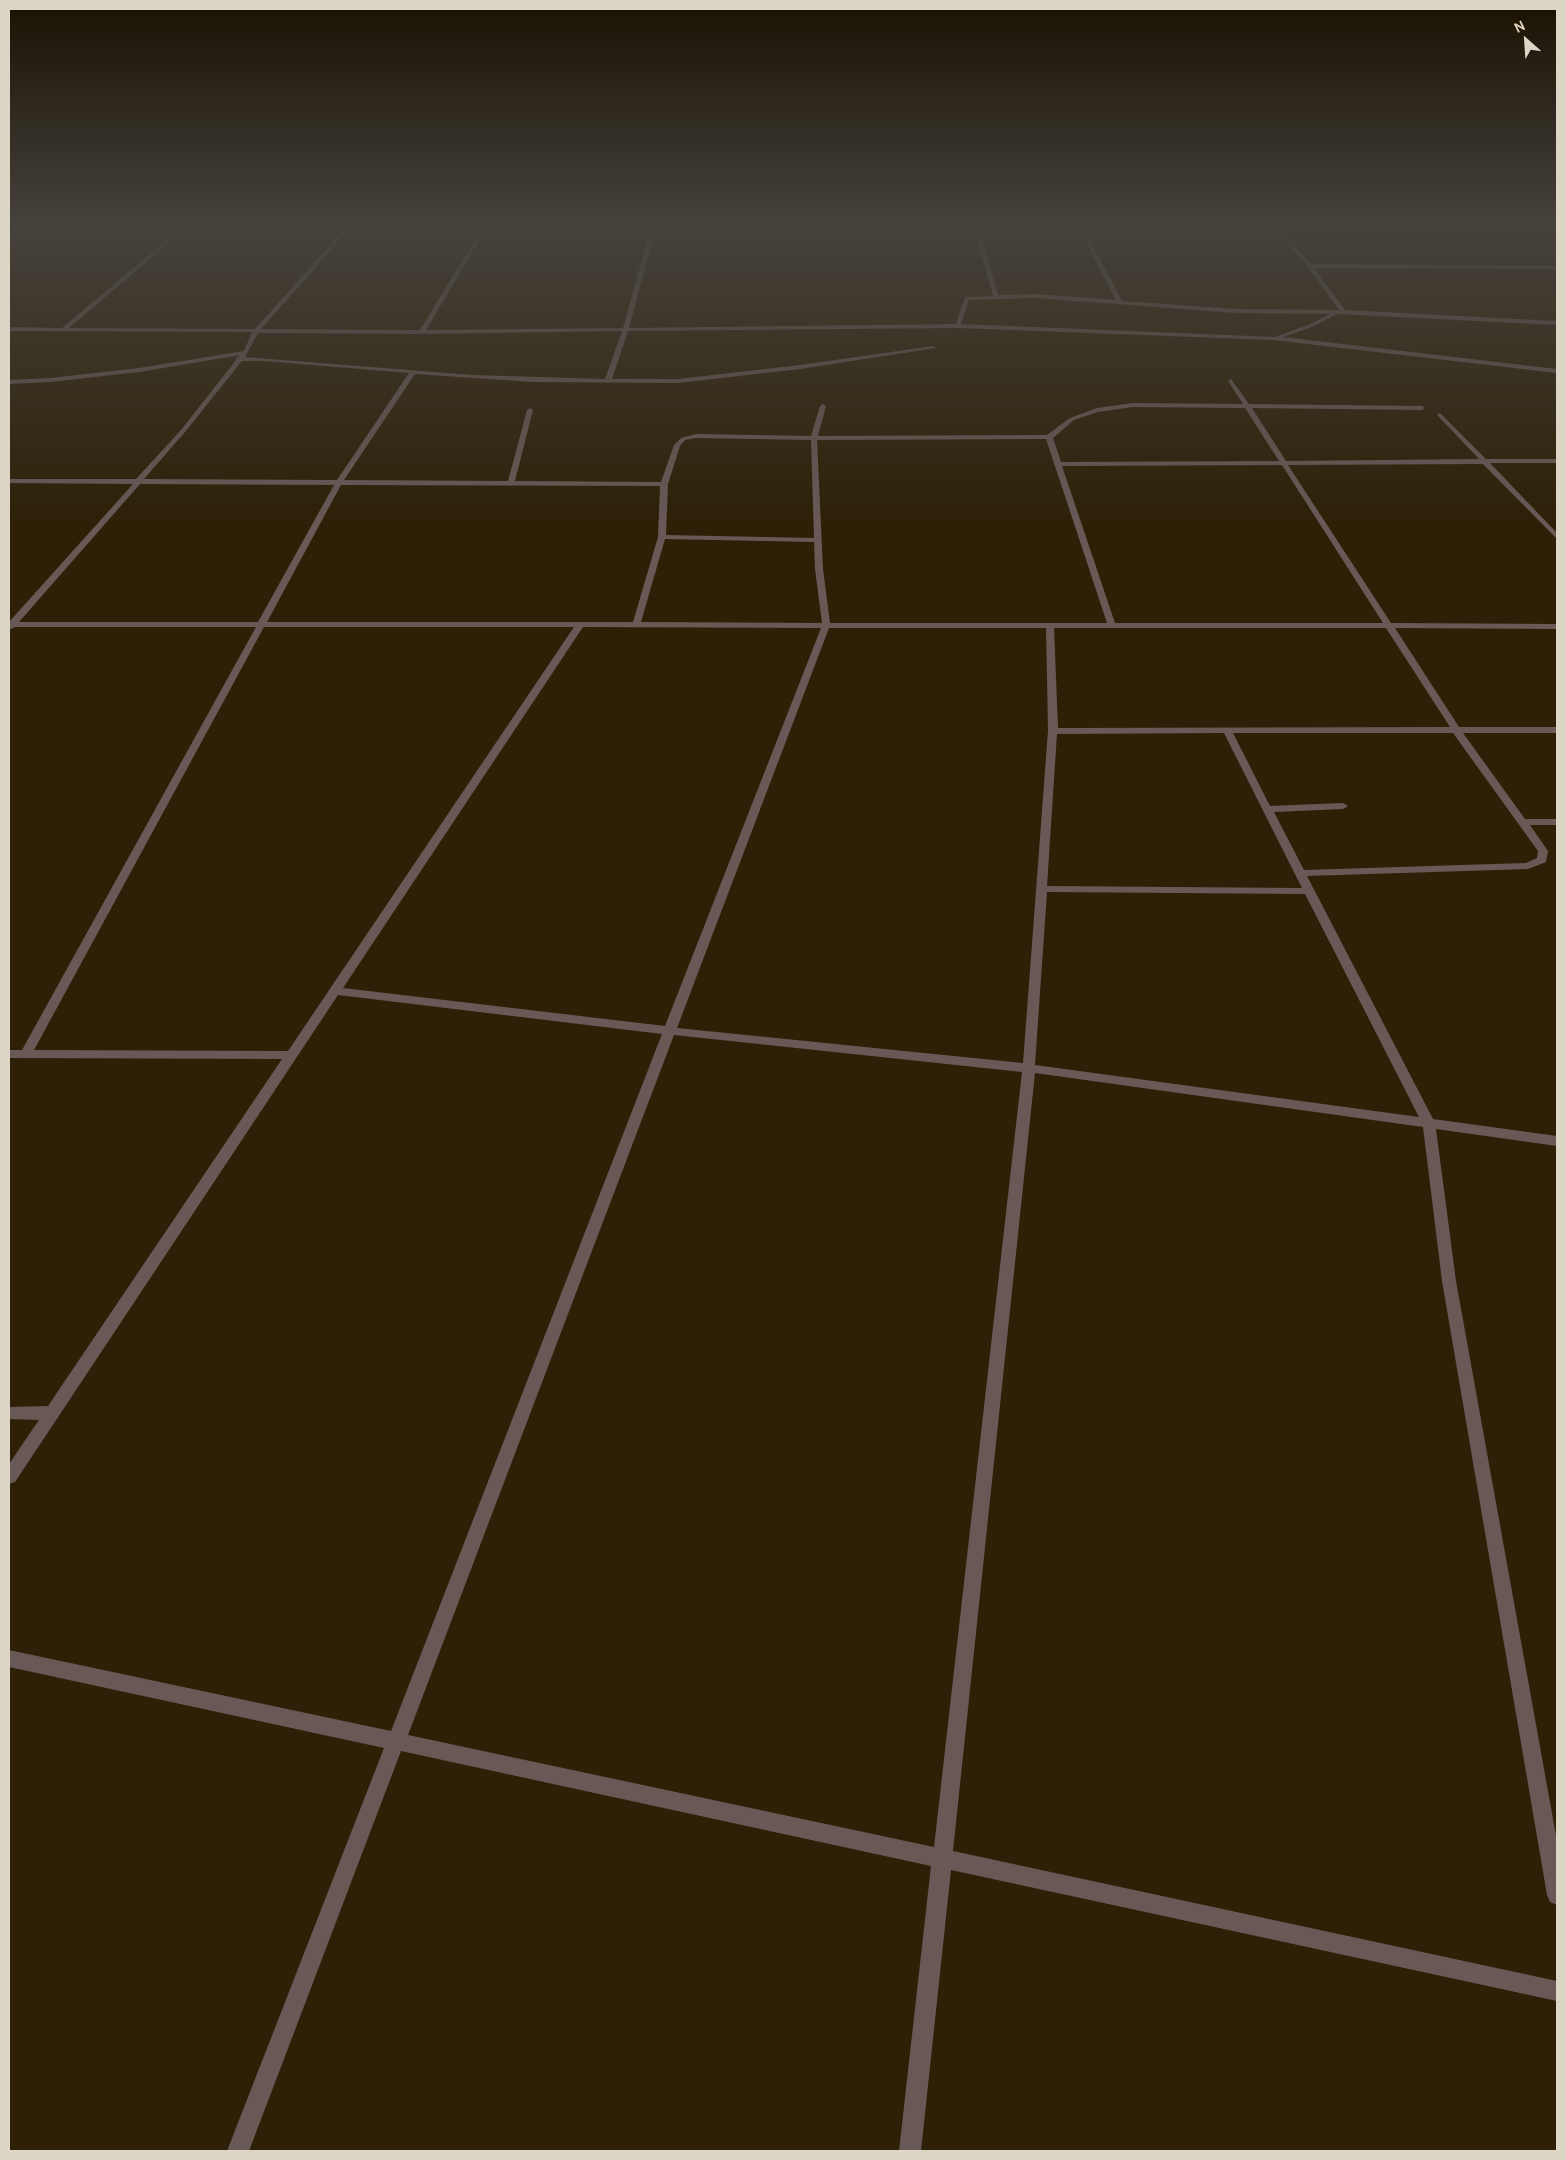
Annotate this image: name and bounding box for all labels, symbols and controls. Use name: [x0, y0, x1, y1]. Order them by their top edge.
north arrow: [1501, 15, 1551, 65]
text: N: [1511, 16, 1528, 37]

